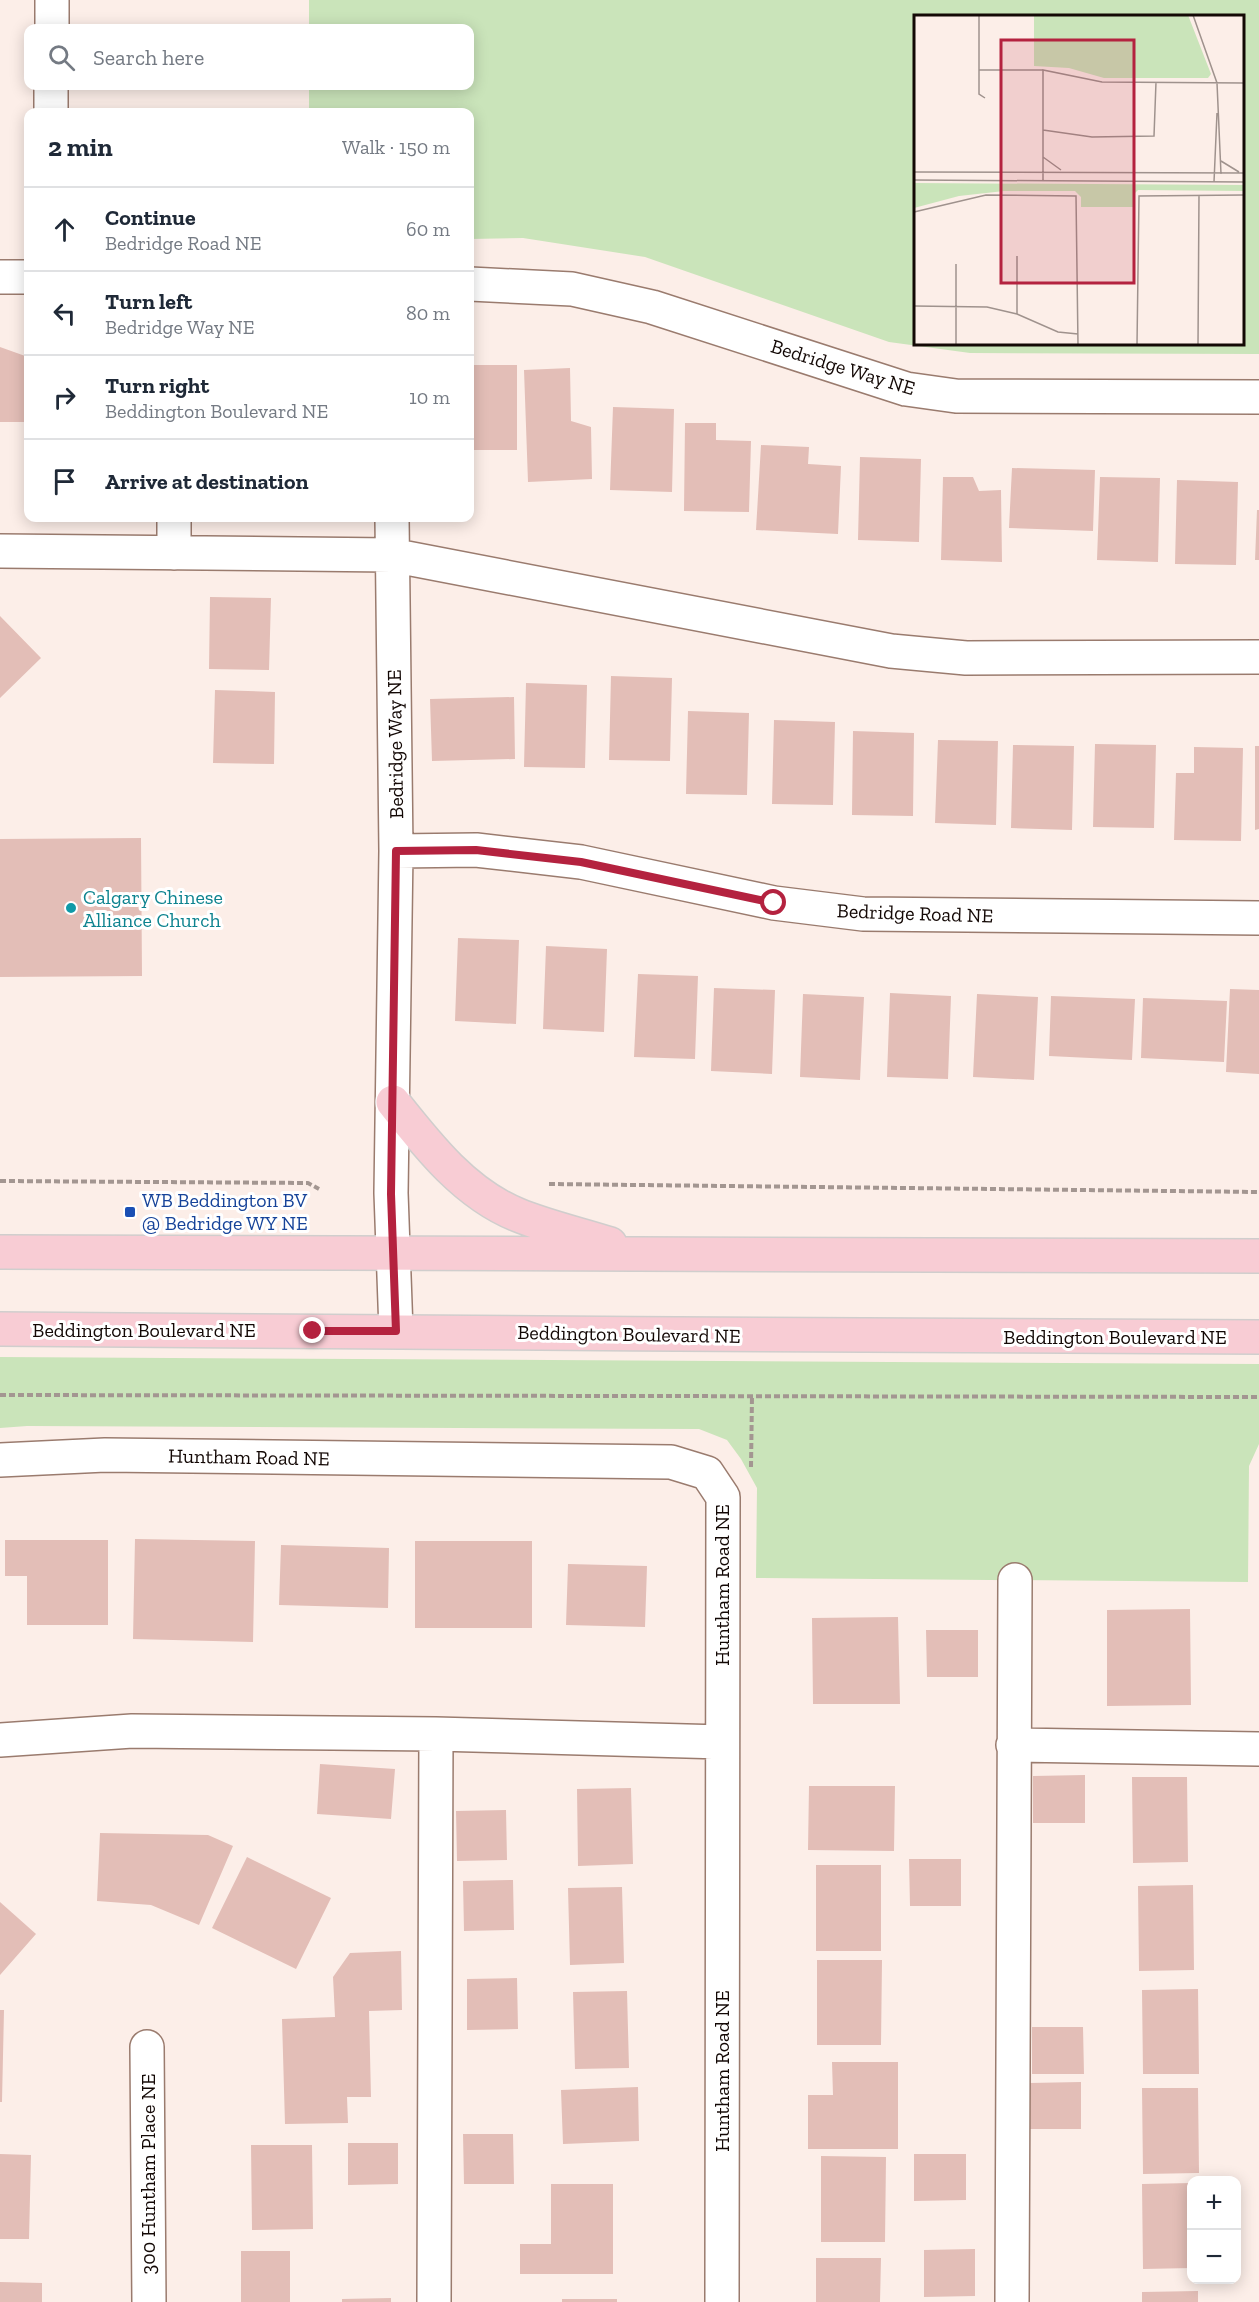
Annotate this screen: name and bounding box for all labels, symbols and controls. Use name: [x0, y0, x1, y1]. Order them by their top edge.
inset map: [914, 15, 1244, 345]
search box: [24, 24, 474, 90]
icon: search: [45, 41, 78, 74]
text: Search here: [93, 44, 204, 71]
text: 2 min: [48, 131, 113, 163]
text: Walk · 150 m: [342, 135, 450, 159]
text: Continue: [105, 204, 196, 231]
icon: ahead: [48, 213, 81, 246]
text: 60 m: [406, 217, 450, 241]
text: Bedridge Road NE: [105, 231, 261, 255]
text: Turn left: [105, 288, 192, 315]
icon: left: [48, 297, 81, 330]
text: 80 m: [406, 301, 450, 325]
text: Bedridge Way NE: [105, 315, 255, 339]
street label: Bedridge Way NE: [768, 334, 918, 400]
text: Turn right: [105, 372, 209, 399]
icon: right: [48, 381, 81, 414]
text: 10 m: [409, 385, 450, 409]
text: Beddington Boulevard NE: [105, 399, 328, 423]
icon: arrive: [48, 465, 81, 498]
text: Arrive at destination: [105, 468, 308, 495]
street label: Bedridge Way NE: [382, 669, 408, 819]
place label: Calgary Chinese Alliance Church: [83, 885, 223, 932]
route start: [760, 889, 786, 915]
street label: Bedridge Road NE: [836, 898, 994, 928]
marker: Calgary Chinese Alliance Church: [64, 901, 78, 915]
place label: WB Beddington BV @ Bedridge WY NE: [142, 1188, 308, 1235]
marker: WB Beddington BV @ Bedridge WY NE: [123, 1205, 137, 1219]
route end: [299, 1317, 325, 1343]
street label: Beddington Boulevard NE: [32, 1318, 256, 1342]
street label: Beddington Boulevard NE: [517, 1320, 741, 1348]
street label: Beddington Boulevard NE: [1003, 1325, 1227, 1349]
street label: Huntham Road NE: [168, 1444, 330, 1470]
street label: Huntham Road NE: [710, 1504, 734, 1666]
street label: Huntham Road NE: [710, 1990, 734, 2152]
street label: 300 Huntham Place NE: [136, 2074, 160, 2274]
map controls: [1187, 2176, 1241, 2284]
button: +: [1187, 2176, 1241, 2230]
button: −: [1187, 2230, 1241, 2284]

